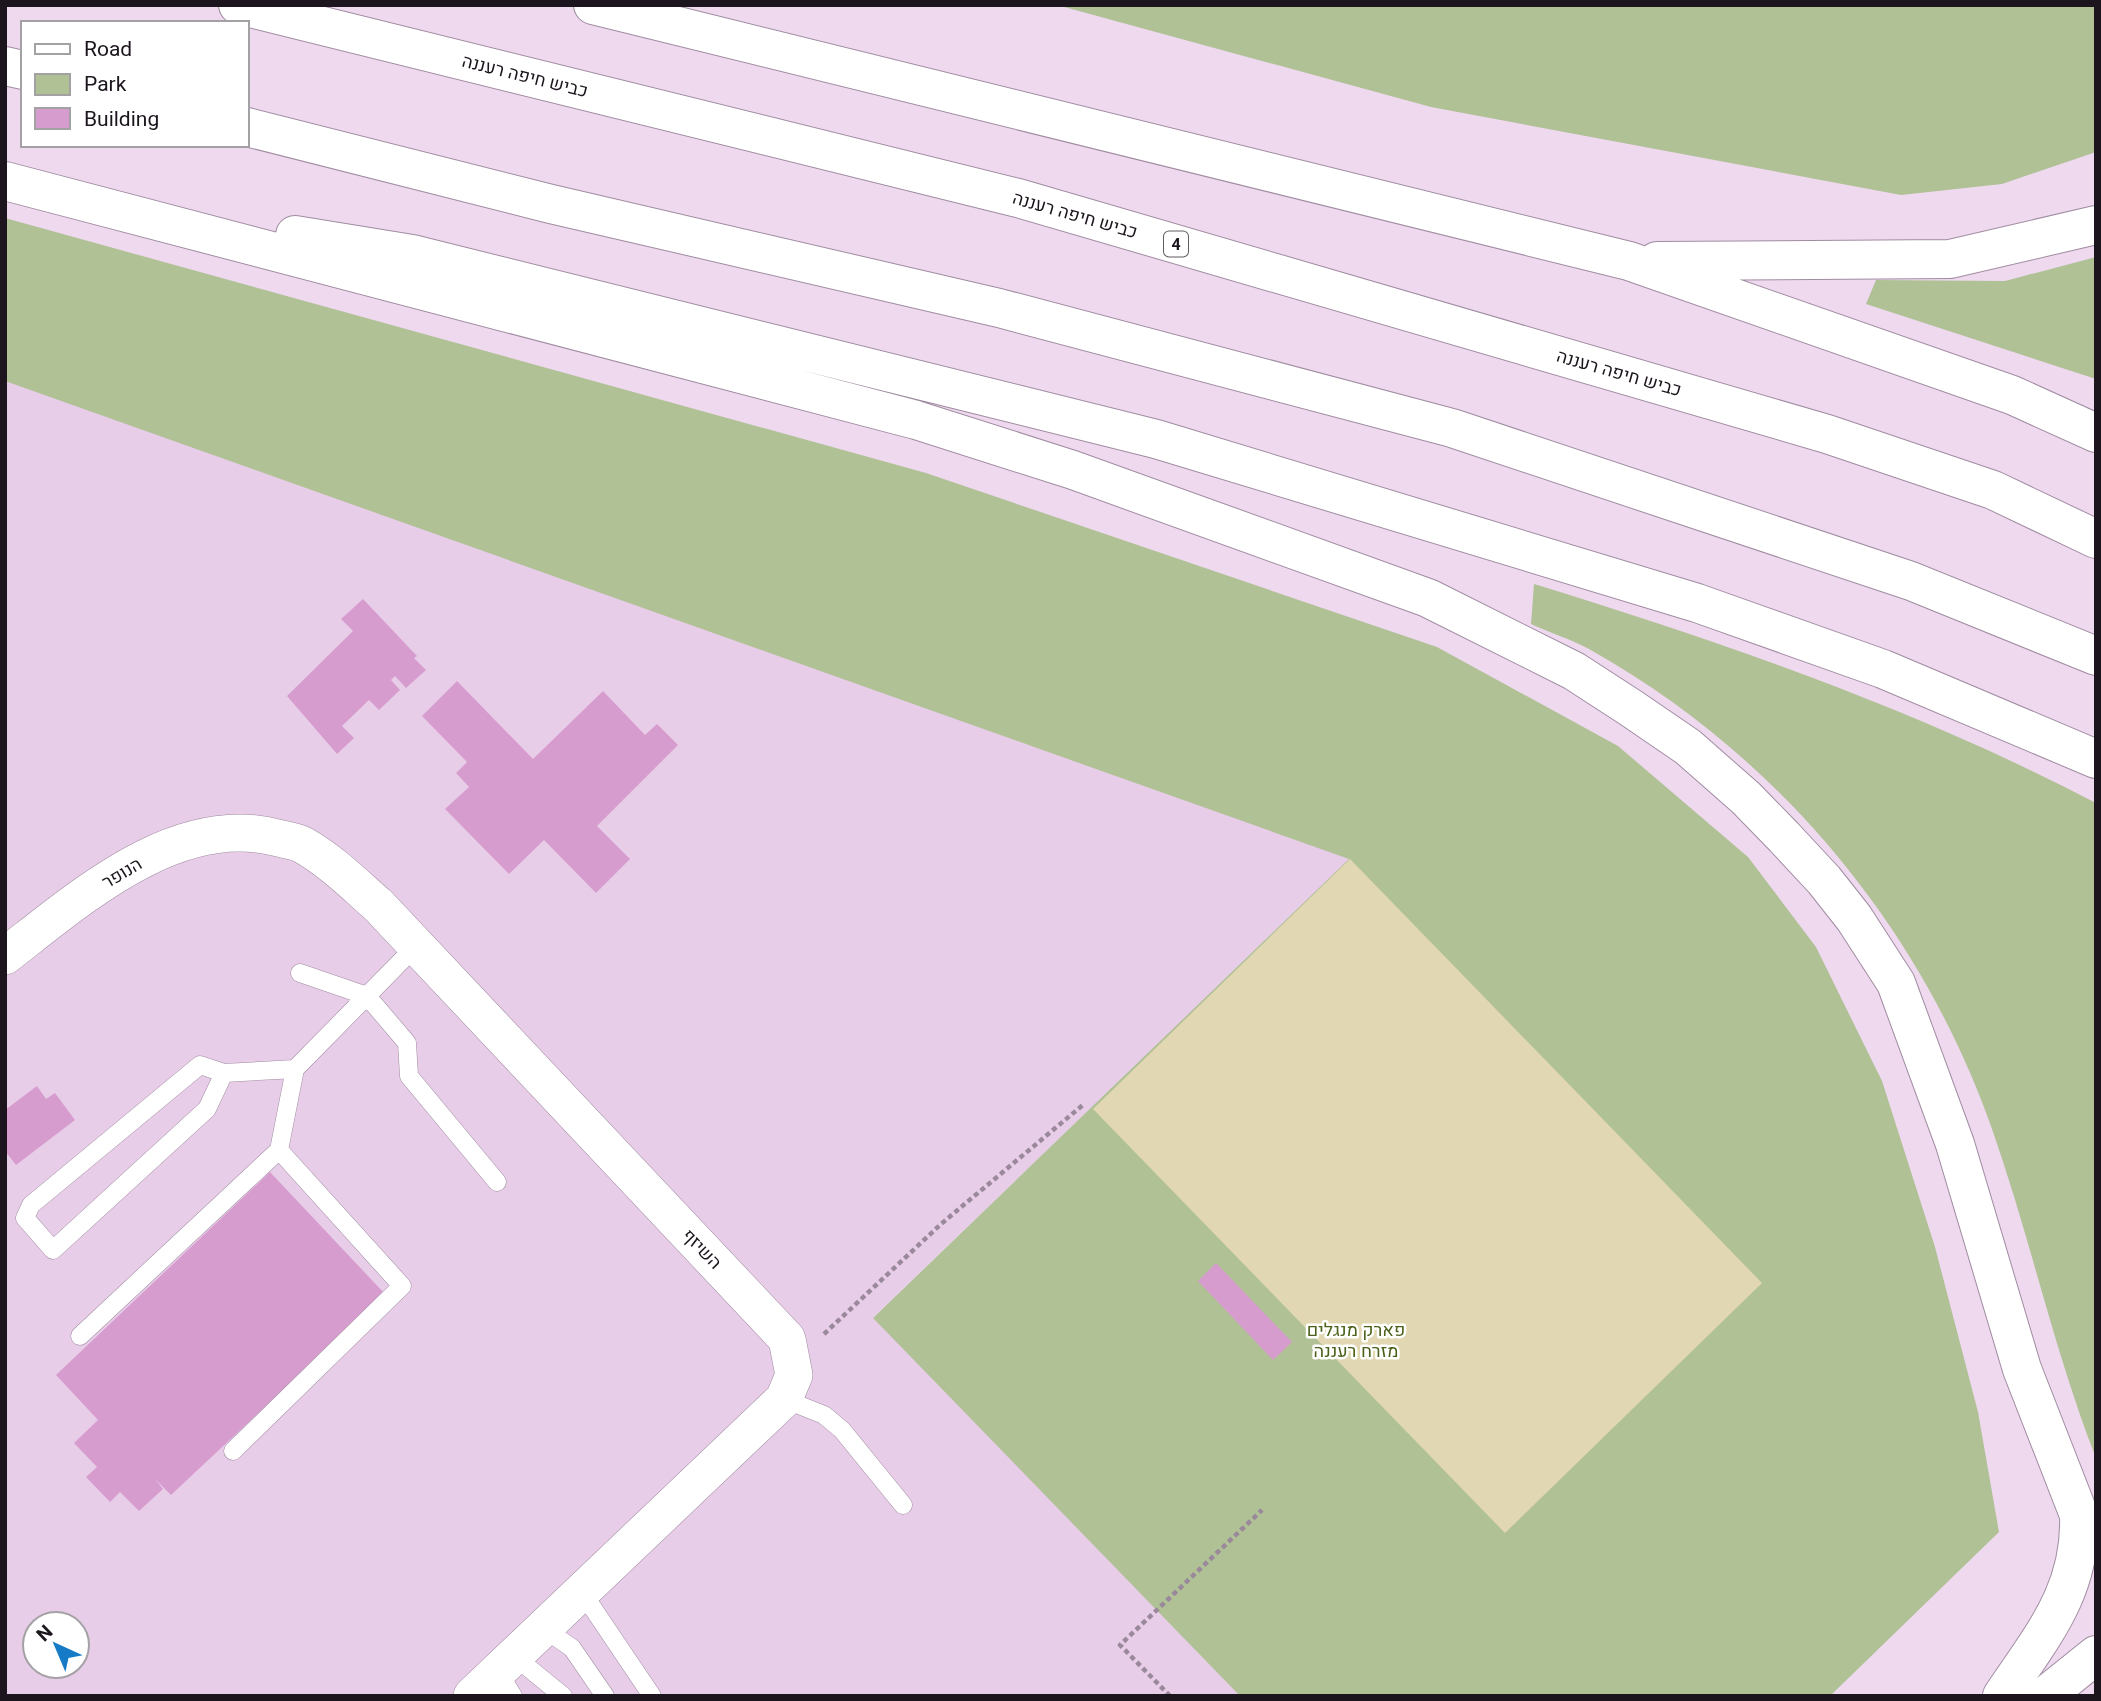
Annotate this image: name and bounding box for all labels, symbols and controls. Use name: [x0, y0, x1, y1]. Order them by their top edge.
legend: [21, 21, 248, 147]
text: Road: [84, 37, 132, 61]
street label: כביש חיפה רעננה: [460, 50, 590, 101]
text: Park: [84, 72, 127, 96]
text: Building: [84, 107, 159, 131]
street label: כביש חיפה רעננה: [1010, 187, 1140, 242]
road number: 4: [1164, 232, 1188, 256]
street label: כביש חיפה רעננה: [1554, 345, 1684, 400]
street label: הנופר: [98, 853, 145, 893]
street label: השיזף: [678, 1224, 726, 1273]
park label: פארק מנגלים מזרח רעננה: [1307, 1319, 1405, 1361]
north arrow: [21, 1610, 91, 1680]
text: N: [32, 1620, 57, 1646]

